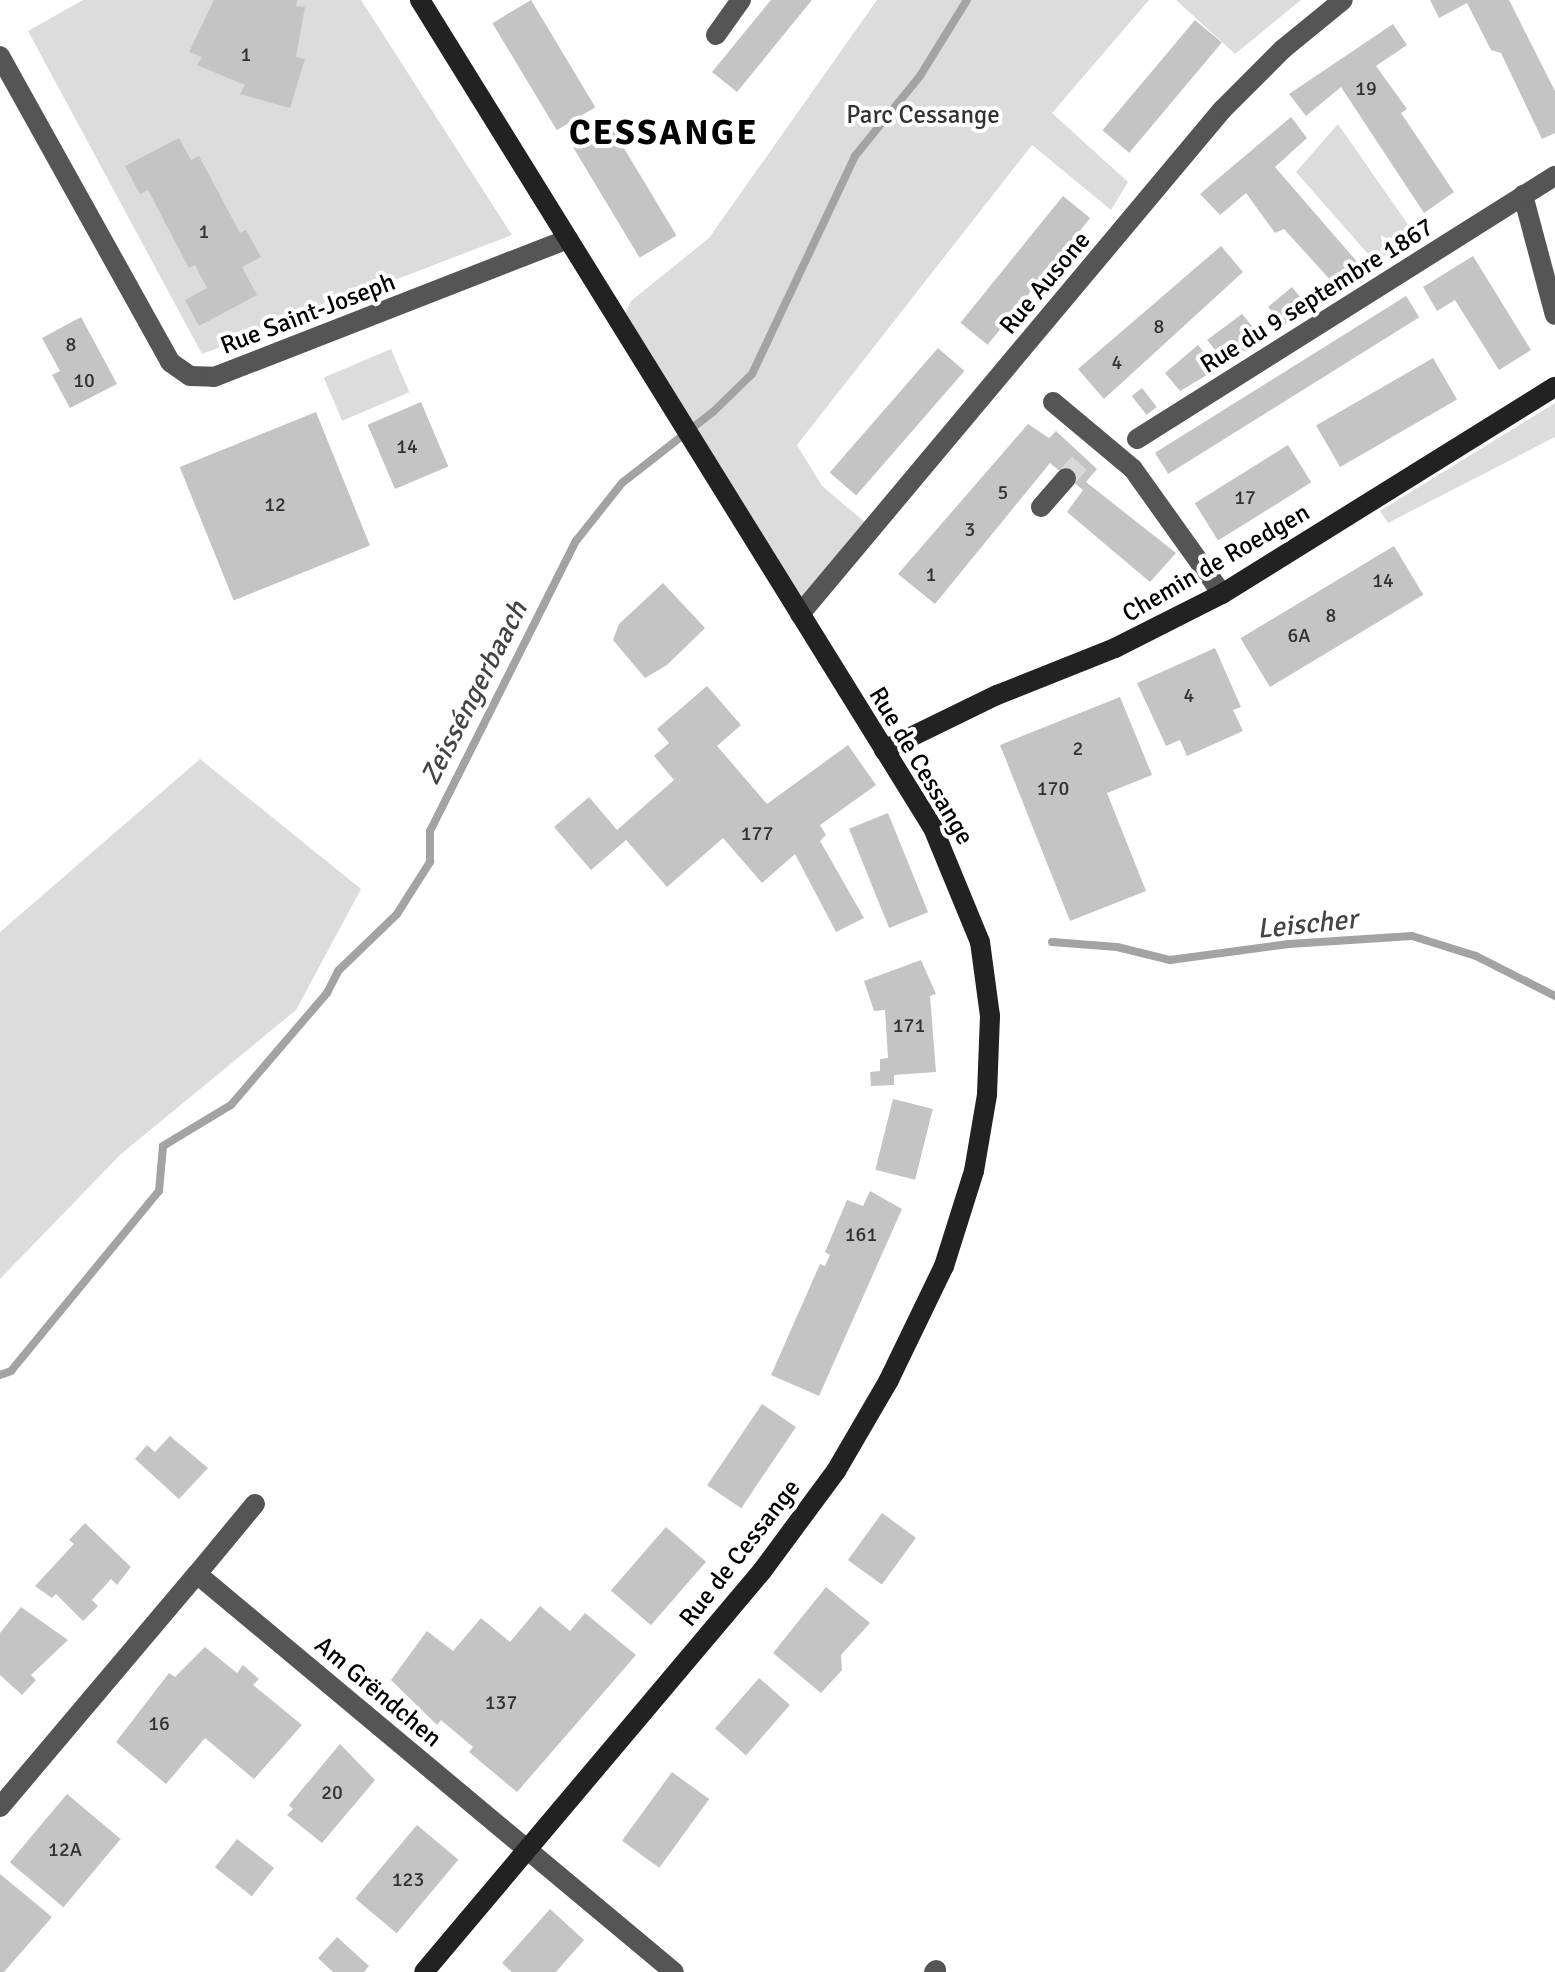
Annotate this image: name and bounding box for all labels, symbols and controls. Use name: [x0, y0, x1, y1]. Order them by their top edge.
house number: 1: [241, 42, 251, 66]
house number: 19: [1355, 76, 1377, 100]
park label: Parc Cessange: [846, 100, 1000, 130]
district label: CESSANGE: [569, 112, 759, 154]
street label: Rue du 9 septembre 1867: [1195, 212, 1439, 380]
house number: 1: [199, 219, 209, 243]
street label: Rue Ausone: [993, 226, 1097, 340]
street label: Rue Saint-Joseph: [216, 267, 400, 361]
house number: 8: [1154, 314, 1164, 338]
house number: 8: [66, 332, 76, 356]
house number: 4: [1112, 350, 1122, 374]
house number: 10: [73, 368, 95, 392]
house number: 14: [396, 434, 418, 458]
house number: 5: [998, 480, 1008, 504]
house number: 17: [1234, 485, 1256, 509]
house number: 12: [264, 492, 286, 516]
street label: Chemin de Roedgen: [1117, 497, 1315, 629]
house number: 3: [965, 517, 975, 541]
house number: 1: [926, 562, 936, 586]
house number: 14: [1372, 568, 1394, 592]
water label: Zeisséngerbaach: [413, 596, 535, 790]
house number: 8: [1326, 603, 1336, 627]
house number: 6A: [1287, 623, 1311, 647]
street label: Rue de Cessange: [862, 682, 980, 850]
house number: 4: [1184, 683, 1194, 707]
house number: 2: [1073, 736, 1083, 760]
house number: 170: [1037, 776, 1069, 800]
house number: 177: [741, 821, 773, 845]
water label: Leischer: [1255, 902, 1359, 946]
house number: 171: [893, 1013, 925, 1037]
house number: 161: [845, 1222, 877, 1246]
street label: Rue de Cessange: [673, 1473, 807, 1633]
street label: Am Grëndchen: [308, 1630, 448, 1754]
house number: 137: [485, 1690, 517, 1714]
house number: 16: [148, 1711, 170, 1735]
house number: 20: [321, 1780, 343, 1804]
house number: 12A: [48, 1837, 82, 1861]
house number: 123: [392, 1867, 424, 1891]

